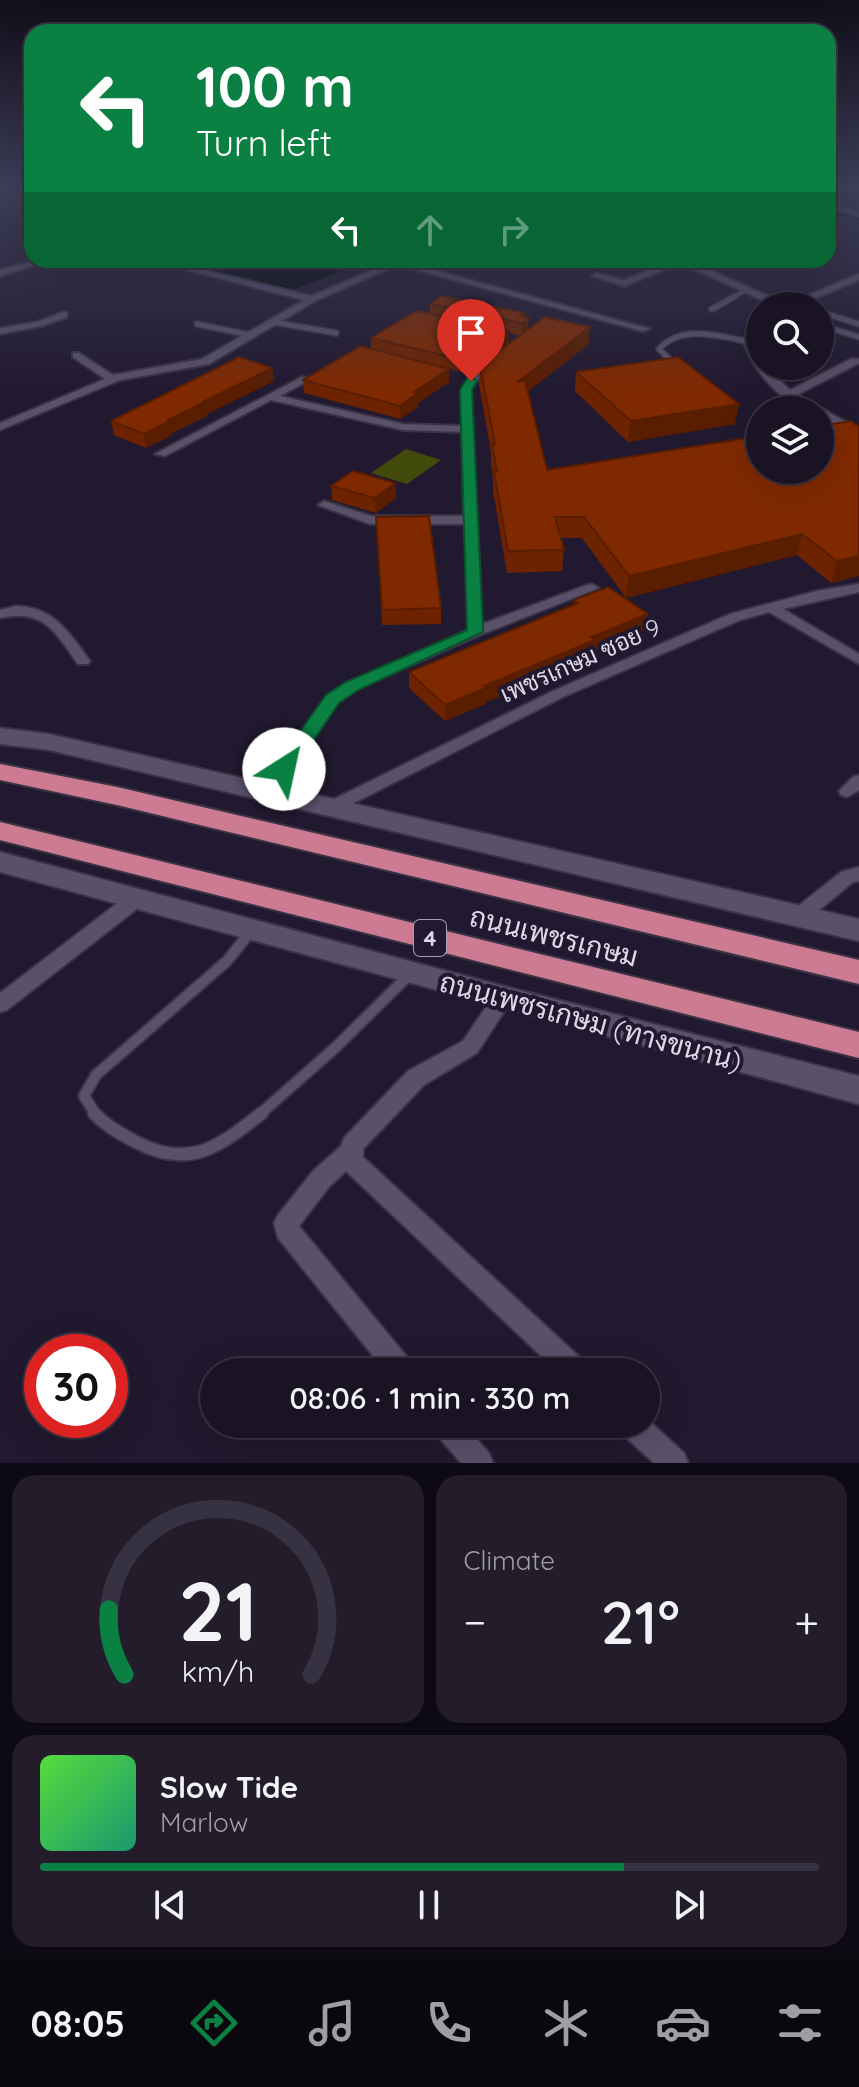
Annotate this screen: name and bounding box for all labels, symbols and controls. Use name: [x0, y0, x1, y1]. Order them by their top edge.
text: 100 m: [196, 51, 354, 121]
icon: left: [64, 56, 168, 160]
text: Turn left: [196, 120, 332, 165]
icon: left: [324, 208, 368, 252]
icon: ahead: [408, 208, 452, 252]
icon: right: [492, 208, 536, 252]
map controls: [746, 292, 834, 484]
button: search: [746, 292, 834, 380]
pin: [437, 299, 505, 381]
icon: arrive: [449, 311, 493, 355]
button: layers: [746, 396, 834, 484]
street label: เพชรเกษม ซอย 9: [495, 611, 665, 709]
position arrow: [242, 727, 326, 811]
street label: ถนนเพชรเกษม: [466, 898, 642, 974]
road number: 4: [414, 920, 446, 956]
street label: ถนนเพชรเกษม (ทางขนาน): [436, 964, 746, 1078]
speed limit sign: 30: [24, 1334, 128, 1438]
text: 08:06 · 1 min · 330 m: [290, 1379, 570, 1417]
text: Climate: [464, 1544, 555, 1577]
text: 21: [178, 1558, 258, 1662]
text: 21°: [601, 1584, 680, 1659]
text: −: [464, 1594, 486, 1649]
text: +: [794, 1594, 819, 1649]
text: km/h: [181, 1653, 254, 1689]
text: Slow Tide: [160, 1768, 298, 1806]
text: Marlow: [160, 1806, 248, 1839]
icon: previous: [148, 1883, 192, 1927]
icon: pause: [407, 1883, 451, 1927]
icon: next: [667, 1883, 711, 1927]
icon: directions: [186, 1995, 242, 2051]
icon: music: [304, 1995, 360, 2051]
icon: phone: [421, 1995, 477, 2051]
icon: climate: [538, 1995, 594, 2051]
icon: car: [655, 1995, 711, 2051]
icon: filters: [772, 1995, 828, 2051]
text: 08:05: [31, 2001, 125, 2046]

